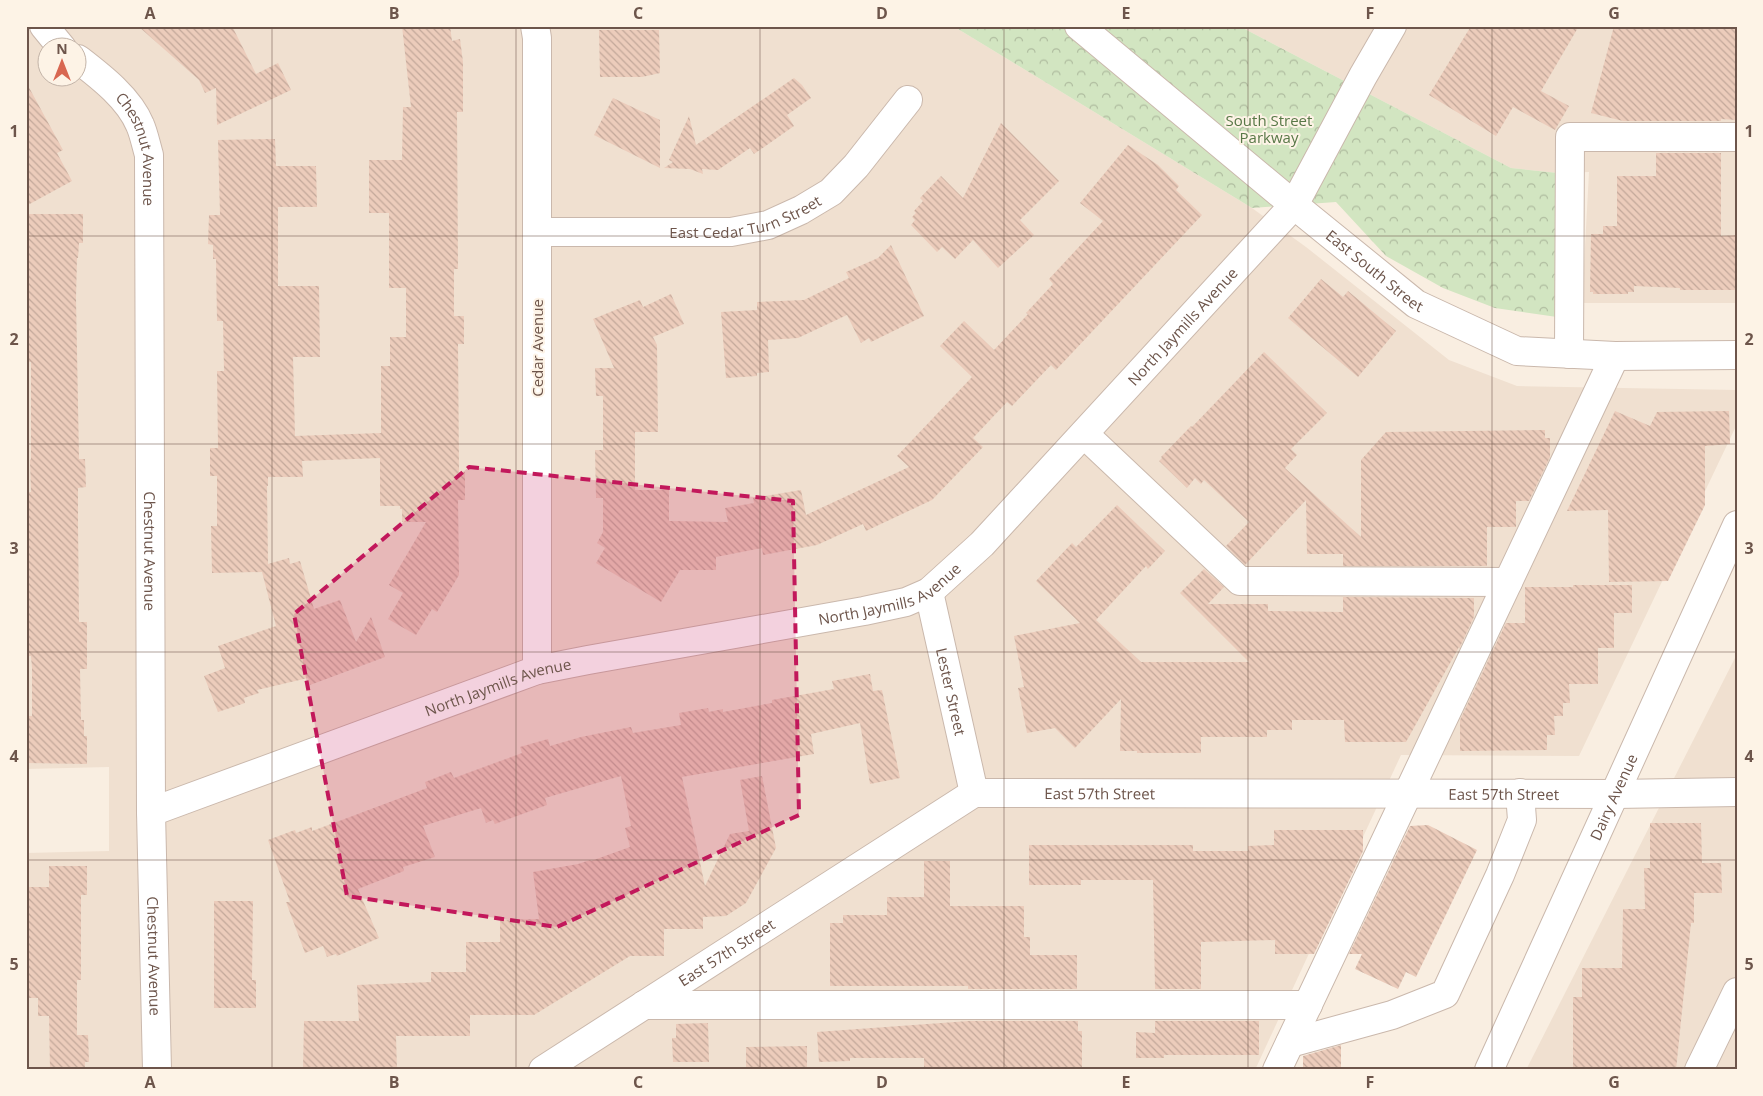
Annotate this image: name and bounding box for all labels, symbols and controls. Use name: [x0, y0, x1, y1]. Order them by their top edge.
text: A: [144, 2, 156, 24]
text: B: [389, 2, 399, 24]
text: C: [633, 2, 643, 24]
text: D: [876, 2, 888, 24]
text: E: [1122, 2, 1131, 24]
text: F: [1366, 2, 1374, 24]
text: G: [1608, 2, 1620, 24]
north arrow: [38, 38, 88, 88]
text: N: [56, 39, 68, 58]
street label: Chestnut Avenue: [112, 88, 159, 206]
park label: South Street Parkway: [1226, 110, 1312, 147]
text: 1: [9, 120, 19, 142]
text: 1: [1744, 120, 1754, 142]
street label: East Cedar Turn Street: [669, 190, 825, 242]
street label: East South Street: [1322, 225, 1427, 316]
street label: North Jaymills Avenue: [1123, 263, 1242, 390]
street label: Cedar Avenue: [527, 299, 547, 397]
text: 2: [9, 328, 19, 350]
text: 2: [1744, 328, 1754, 350]
street label: Chestnut Avenue: [140, 491, 160, 611]
text: 3: [9, 537, 19, 559]
text: 3: [1744, 537, 1754, 559]
street label: North Jaymills Avenue: [817, 558, 965, 629]
street label: Lester Street: [932, 646, 971, 737]
street label: North Jaymills Avenue: [422, 654, 573, 720]
text: 4: [9, 745, 19, 767]
text: 4: [1744, 745, 1754, 767]
street label: Dairy Avenue: [1585, 751, 1642, 843]
street label: East 57th Street: [1044, 783, 1155, 803]
street label: East 57th Street: [1448, 784, 1559, 804]
street label: Chestnut Avenue: [143, 896, 166, 1016]
street label: East 57th Street: [674, 914, 778, 990]
text: 5: [9, 953, 19, 975]
text: 5: [1744, 953, 1754, 975]
text: A: [144, 1071, 156, 1093]
text: B: [389, 1071, 399, 1093]
text: C: [633, 1071, 643, 1093]
text: D: [876, 1071, 888, 1093]
text: E: [1122, 1071, 1131, 1093]
text: F: [1366, 1071, 1374, 1093]
text: G: [1608, 1071, 1620, 1093]

